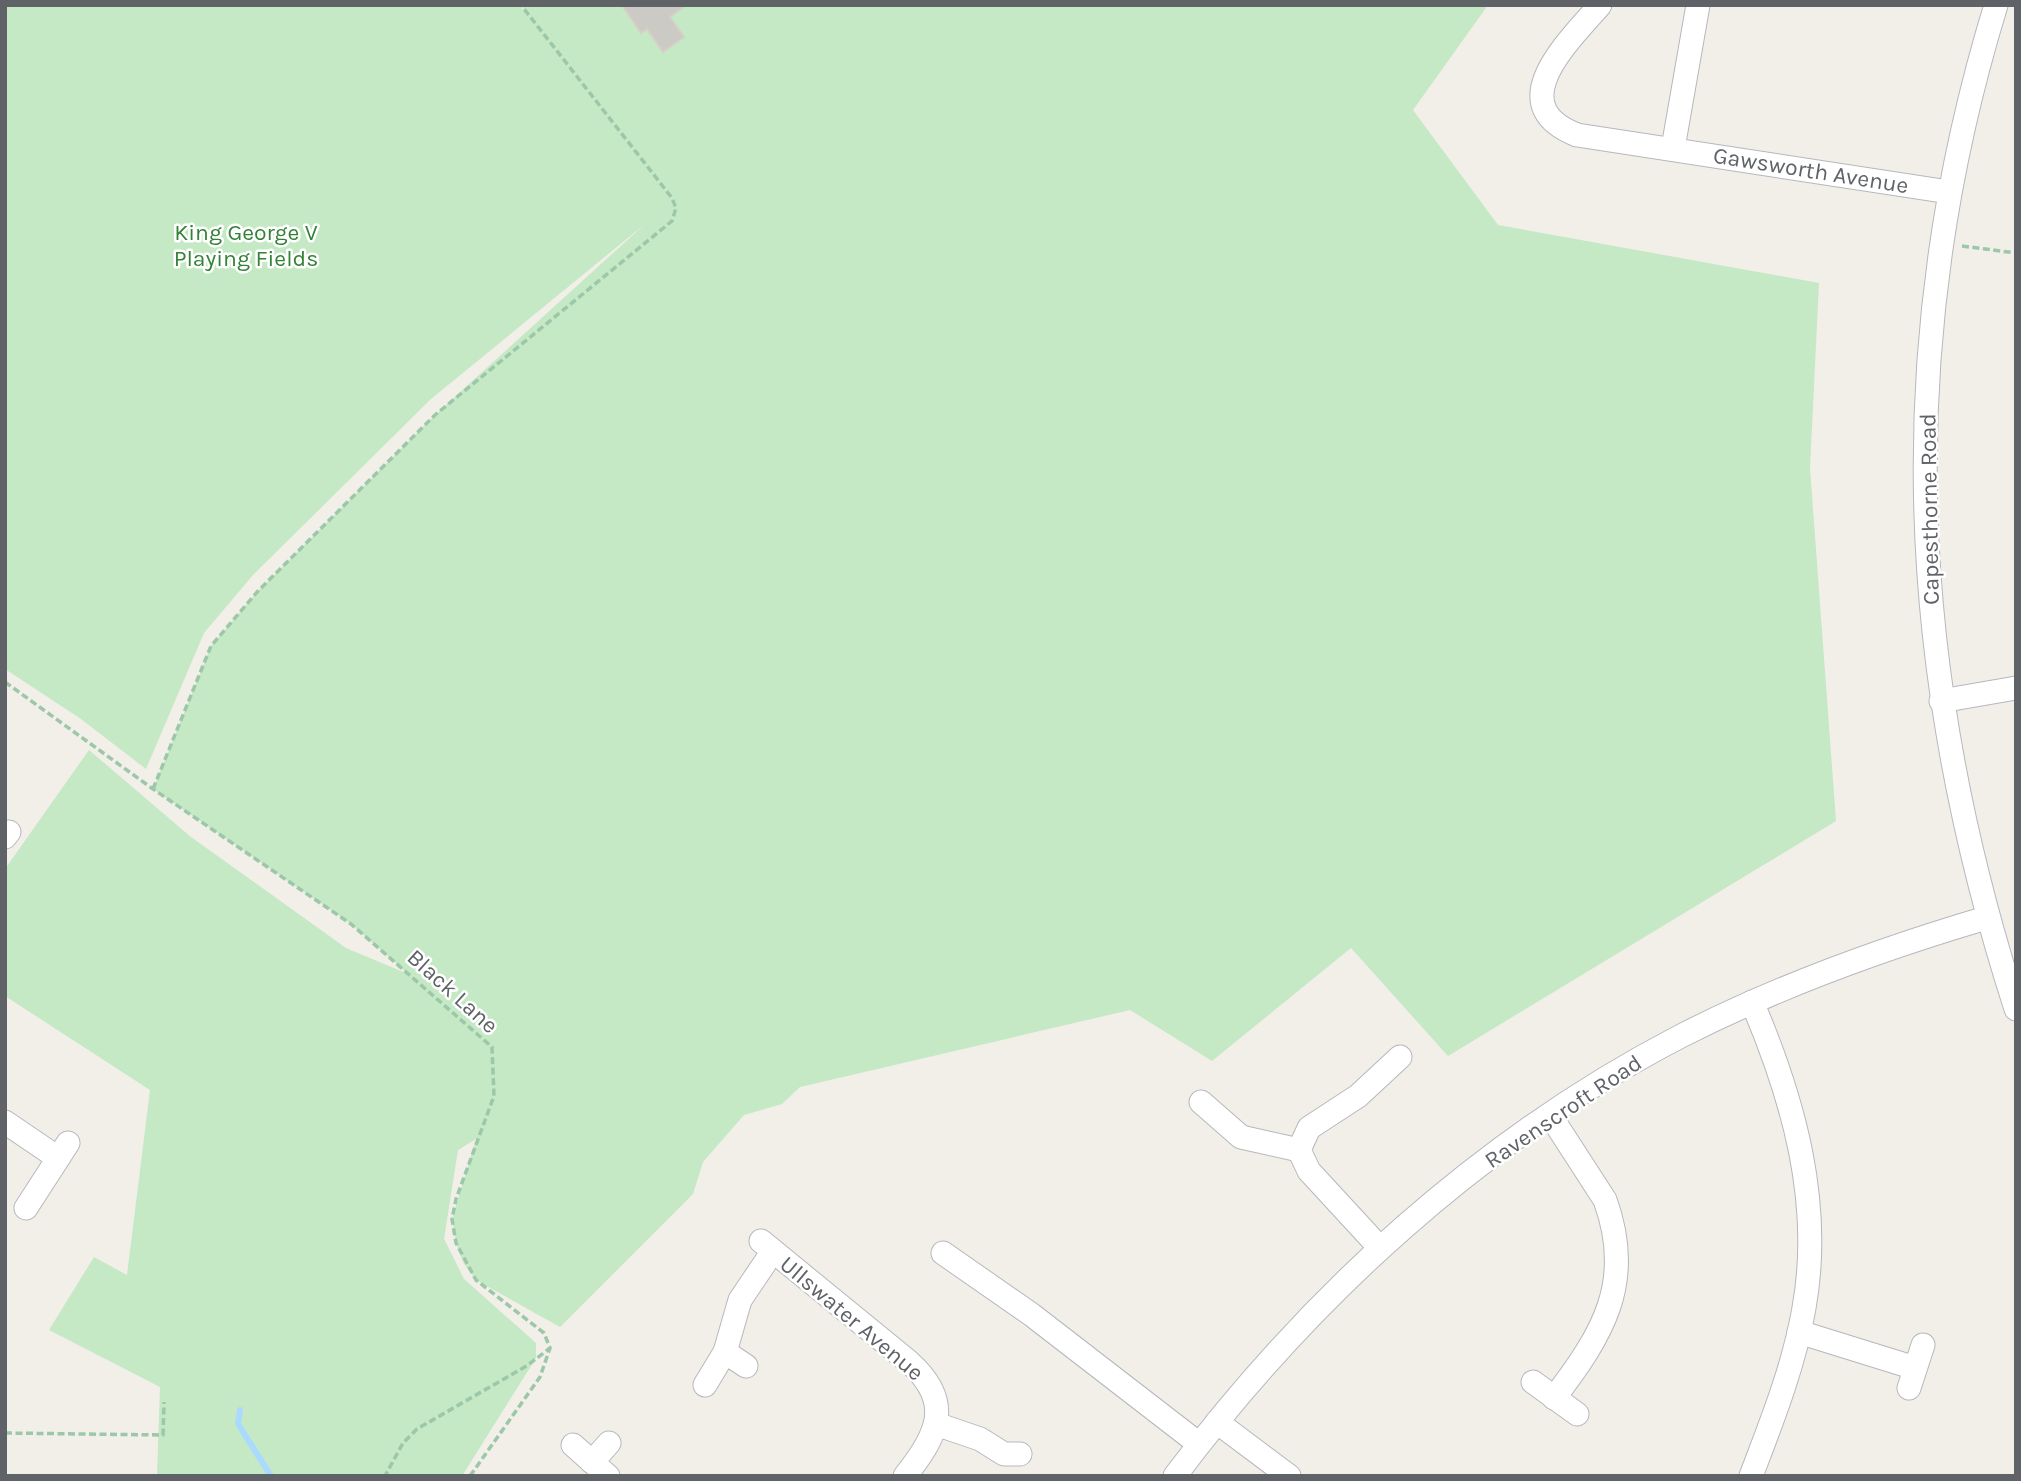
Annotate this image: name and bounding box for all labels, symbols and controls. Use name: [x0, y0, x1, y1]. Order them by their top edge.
street label: Gawsworth Avenue: [1711, 142, 1911, 199]
park label: King George V Playing Fields: [174, 219, 318, 272]
street label: Capesthorne Road: [1914, 413, 1945, 605]
street label: Black Lane: [402, 944, 504, 1039]
street label: Ravenscroft Road: [1480, 1049, 1647, 1174]
street label: Ullswater Avenue: [774, 1250, 929, 1386]

